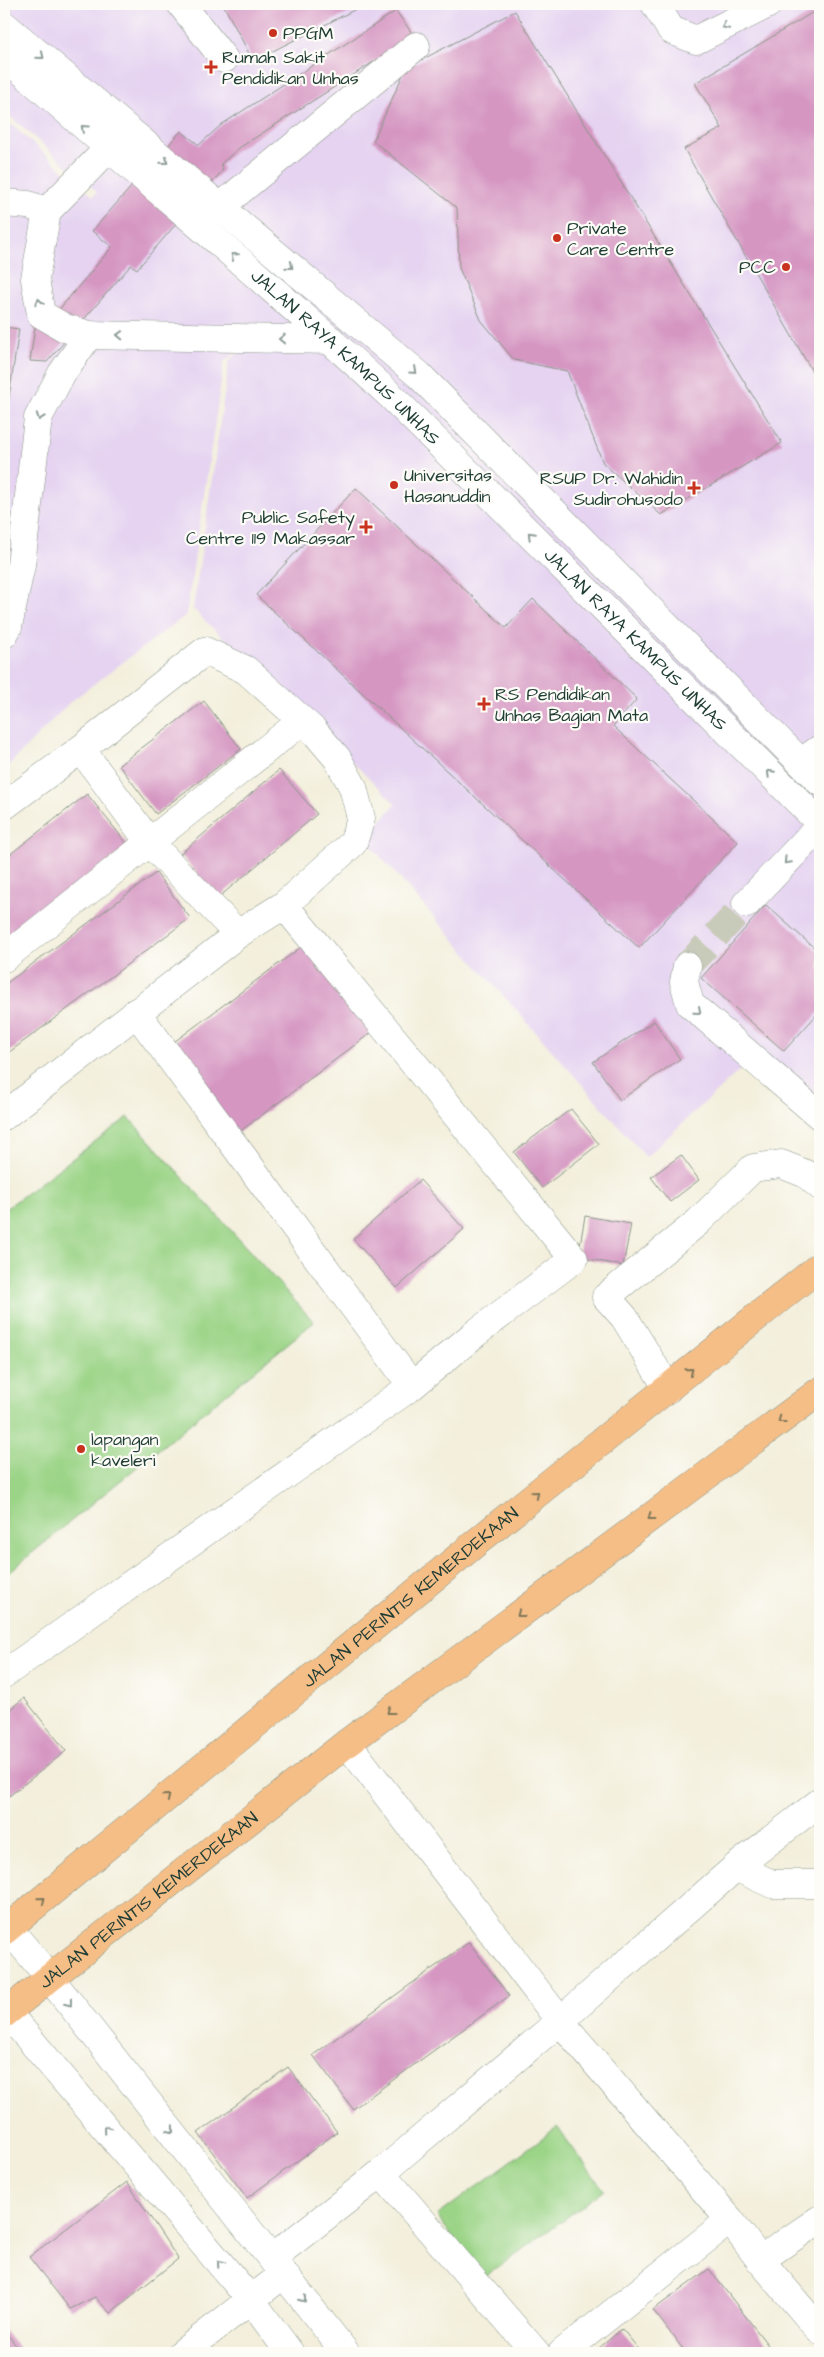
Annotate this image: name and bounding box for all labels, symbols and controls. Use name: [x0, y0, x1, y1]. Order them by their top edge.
one-way arrow: [721, 20, 730, 30]
place label: PPGM: [283, 21, 333, 46]
marker: PPGM: [267, 27, 279, 39]
place label: Rumah Sakit Pendidikan Unhas: [222, 45, 359, 91]
one-way arrow: [35, 51, 44, 59]
marker: Rumah Sakit Pendidikan Unhas: [204, 60, 218, 74]
one-way arrow: [81, 124, 90, 133]
one-way arrow: [160, 155, 169, 164]
place label: Private Care Centre: [567, 216, 674, 262]
marker: Private Care Centre: [551, 232, 563, 244]
one-way arrow: [231, 253, 240, 262]
place label: PCC: [739, 255, 776, 280]
one-way arrow: [284, 260, 293, 269]
marker: PCC: [780, 261, 792, 273]
street label: JALAN RAYA KAMPUS UNHAS: [246, 263, 446, 451]
one-way arrow: [34, 297, 44, 306]
one-way arrow: [116, 330, 124, 341]
one-way arrow: [278, 334, 286, 345]
one-way arrow: [408, 365, 417, 374]
one-way arrow: [36, 412, 46, 421]
place label: Universitas Hasanuddin: [404, 463, 492, 509]
place label: RSUP Dr. Wahidin Sudirohusodo: [540, 466, 683, 512]
marker: Universitas Hasanuddin: [388, 479, 400, 491]
marker: RSUP Dr. Wahidin Sudirohusodo: [687, 481, 701, 495]
place label: Public Safety Centre 119 Makassar: [186, 505, 355, 551]
marker: Public Safety Centre 119 Makassar: [359, 520, 373, 534]
one-way arrow: [528, 532, 537, 541]
street label: JALAN RAYA KAMPUS UNHAS: [538, 543, 733, 736]
place label: RS Pendidikan Unhas Bagian Mata: [495, 682, 648, 729]
marker: RS Pendidikan Unhas Bagian Mata: [477, 697, 491, 711]
one-way arrow: [767, 770, 776, 779]
one-way arrow: [784, 856, 793, 865]
one-way arrow: [692, 1005, 701, 1014]
one-way arrow: [685, 1367, 694, 1376]
one-way arrow: [777, 1414, 787, 1423]
place label: lapangan kaveleri: [91, 1427, 159, 1473]
marker: lapangan kaveleri: [75, 1443, 87, 1455]
one-way arrow: [530, 1492, 539, 1500]
street label: JALAN PERINTIS KEMERDEKAAN: [297, 1501, 524, 1693]
one-way arrow: [647, 1511, 657, 1520]
one-way arrow: [516, 1608, 526, 1617]
one-way arrow: [386, 1705, 396, 1714]
one-way arrow: [161, 1795, 170, 1803]
street label: JALAN PERINTIS KEMERDEKAAN: [34, 1806, 263, 1994]
one-way arrow: [36, 1897, 45, 1906]
one-way arrow: [64, 1997, 72, 2006]
one-way arrow: [165, 2124, 173, 2133]
one-way arrow: [104, 2126, 113, 2135]
one-way arrow: [217, 2260, 225, 2269]
one-way arrow: [298, 2293, 306, 2302]

